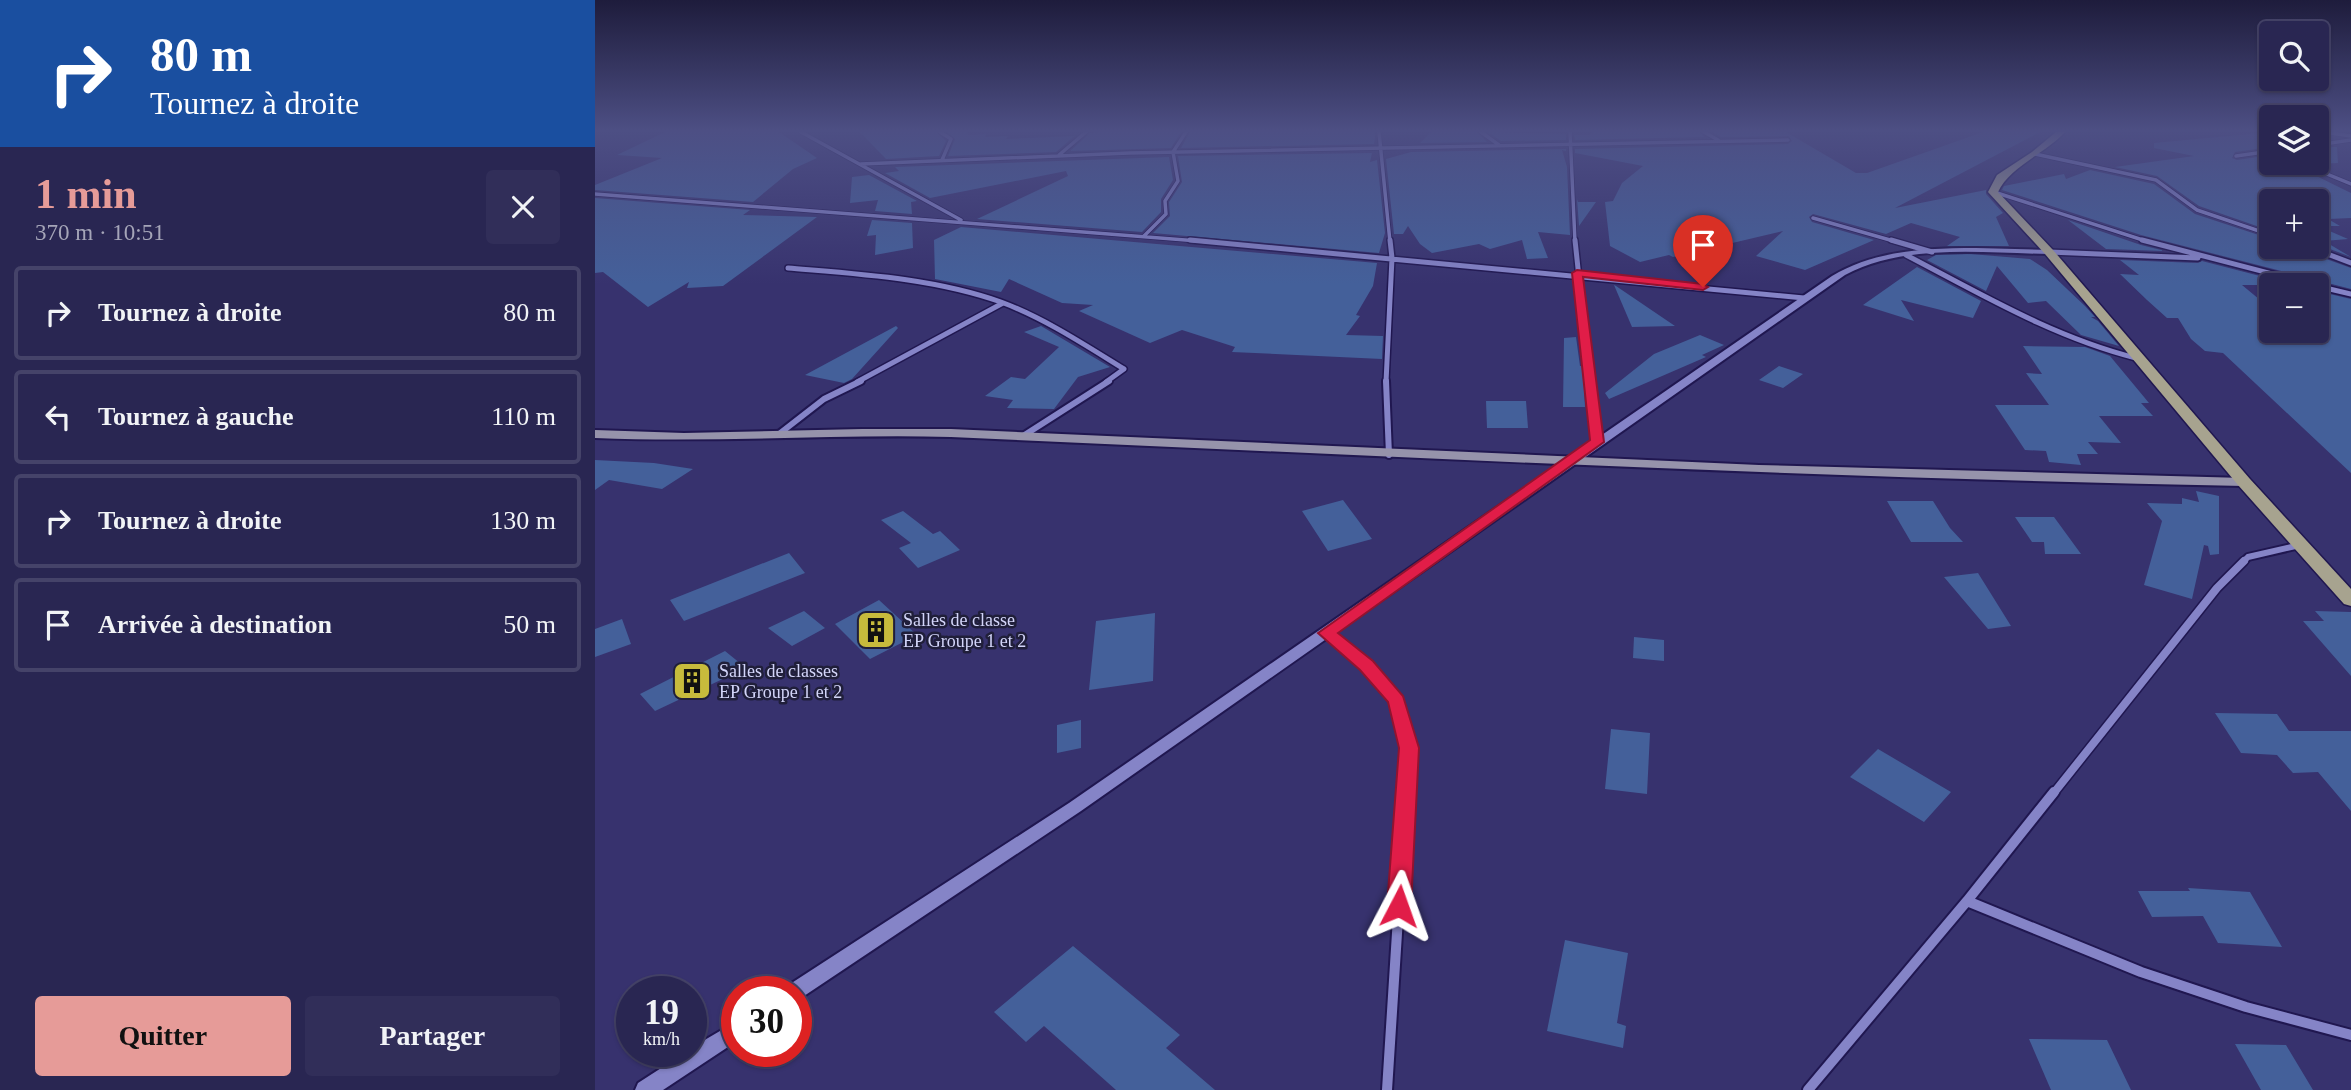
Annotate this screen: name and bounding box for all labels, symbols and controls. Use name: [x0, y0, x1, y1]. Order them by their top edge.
map controls: [2259, 21, 2329, 343]
button: search: [2259, 21, 2329, 91]
text: 80 m: [150, 27, 252, 82]
icon: right: [35, 28, 126, 119]
text: Tournez à droite: [150, 85, 359, 121]
button: layers: [2259, 105, 2329, 175]
button: close: [486, 170, 560, 244]
text: 1 min: [35, 171, 137, 217]
button: +: [2259, 189, 2329, 259]
pin: [1673, 215, 1733, 287]
text: 370 m · 10:51: [35, 220, 165, 245]
icon: arrive: [1684, 226, 1722, 264]
button: −: [2259, 273, 2329, 343]
icon: right: [39, 294, 77, 332]
text: Tournez à droite: [98, 298, 281, 327]
text: 80 m: [503, 298, 556, 327]
icon: left: [39, 398, 77, 436]
text: Tournez à gauche: [98, 402, 294, 431]
text: 110 m: [491, 402, 556, 431]
icon: right: [39, 502, 77, 540]
text: Tournez à droite: [98, 506, 281, 535]
text: 130 m: [490, 506, 556, 535]
icon: arrive: [39, 606, 77, 644]
building icon: Salles de classe EP Groupe 1 et 2: [855, 609, 897, 651]
text: Arrivée à destination: [98, 610, 332, 639]
text: 50 m: [503, 610, 556, 639]
place label: Salles de classe EP Groupe 1 et 2: [903, 610, 1026, 651]
building icon: Salles de classes EP Groupe 1 et 2: [671, 660, 713, 702]
place label: Salles de classes EP Groupe 1 et 2: [719, 661, 842, 702]
position arrow: [1362, 869, 1436, 943]
speed limit sign: 30: [721, 976, 812, 1067]
text: 19: [644, 993, 679, 1032]
button: Quitter: [35, 996, 291, 1076]
button: Partager: [305, 996, 560, 1076]
text: km/h: [643, 1029, 680, 1049]

